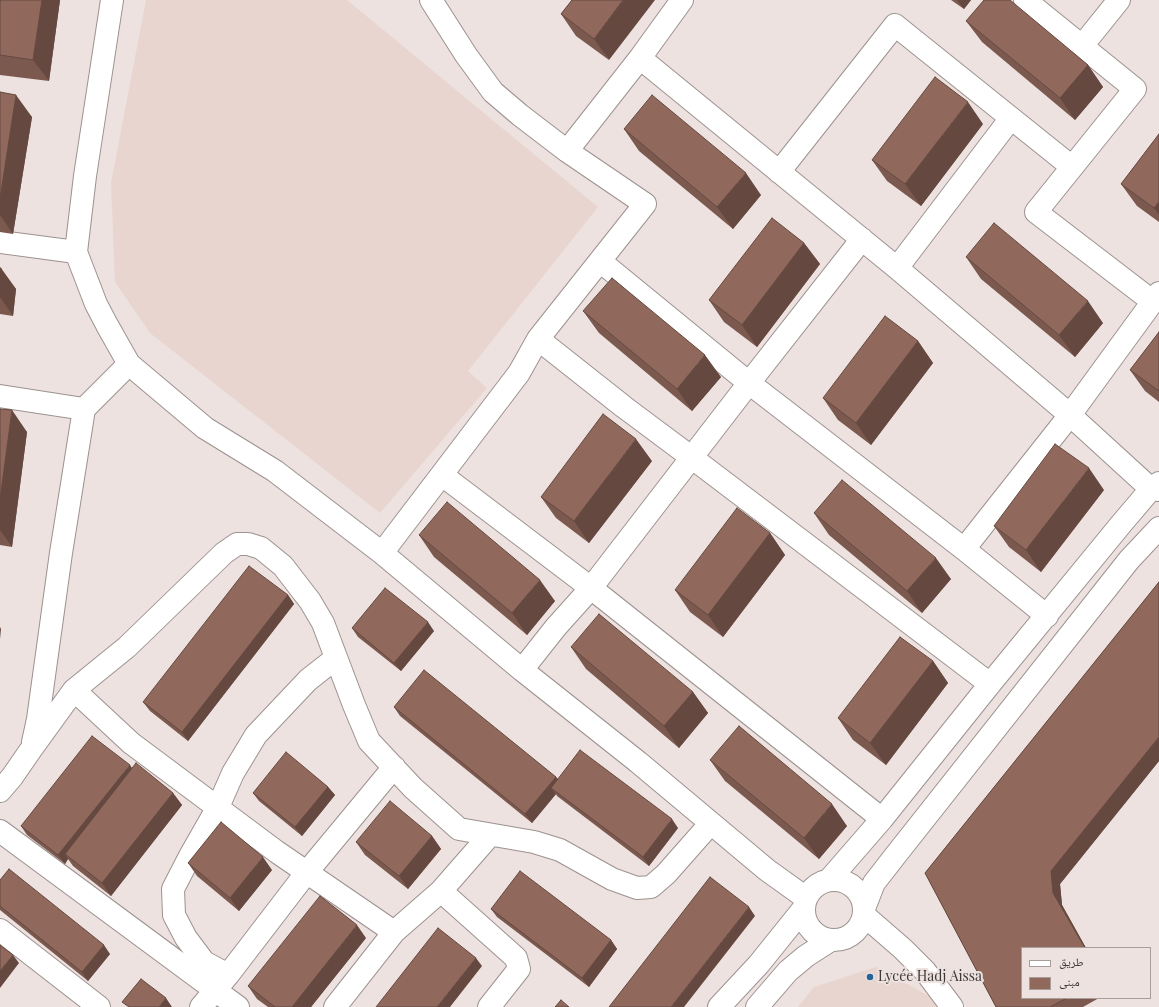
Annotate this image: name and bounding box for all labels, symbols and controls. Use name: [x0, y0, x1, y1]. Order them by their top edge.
legend: [1021, 947, 1151, 999]
text: طريق: [1059, 953, 1084, 969]
place label: Lycée Hadj Aissa: [878, 969, 982, 985]
marker: Lycée Hadj Aissa: [865, 972, 875, 982]
text: مبنى: [1059, 973, 1080, 989]

